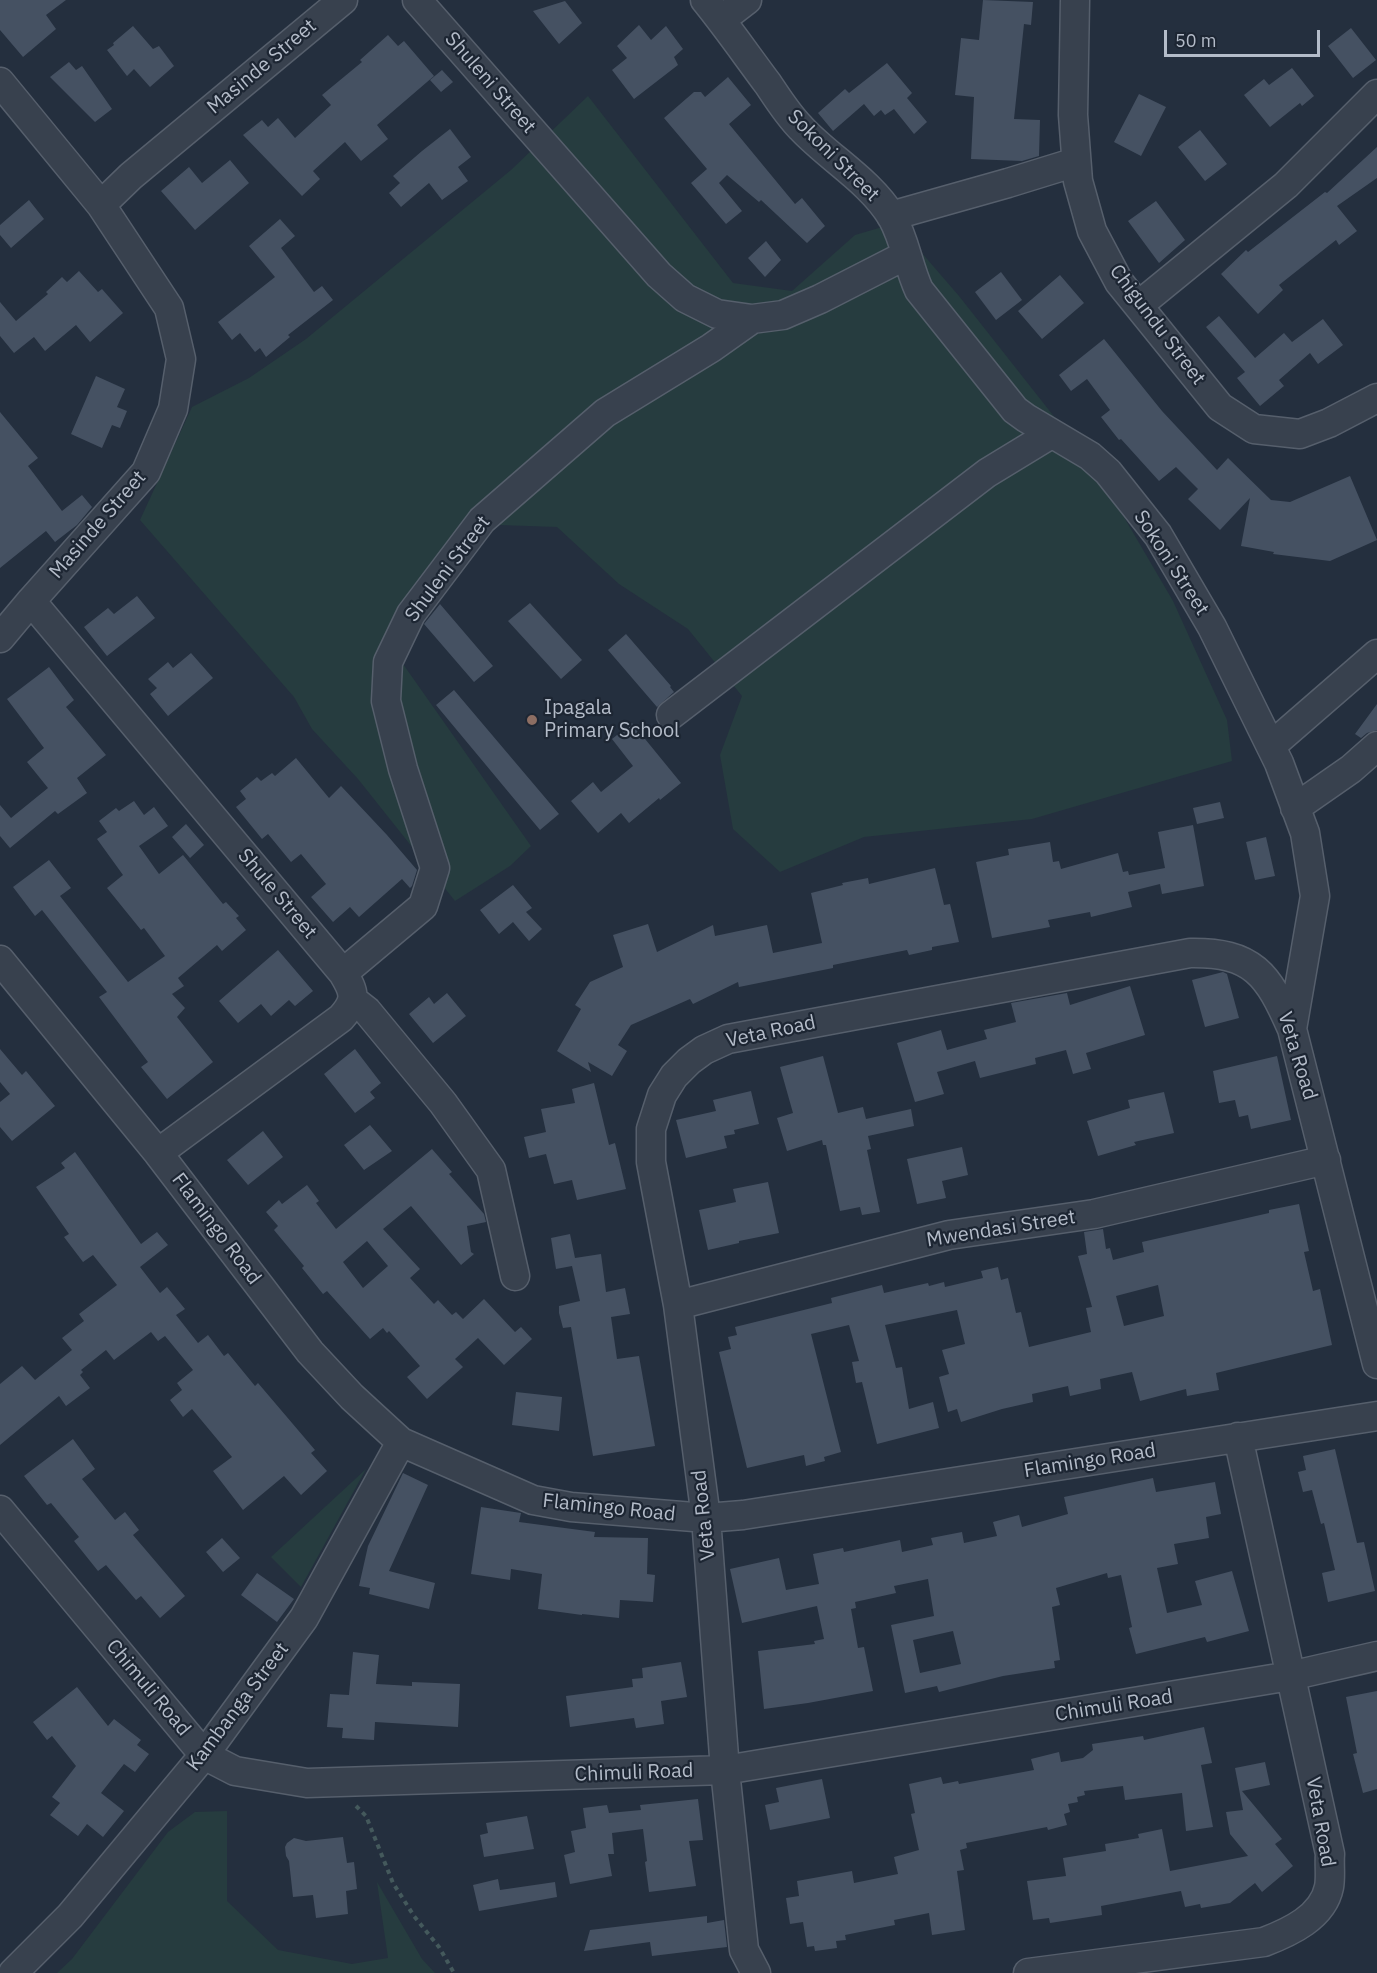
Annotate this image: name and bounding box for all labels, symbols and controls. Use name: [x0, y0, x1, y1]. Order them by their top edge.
street label: Masinde Street: [203, 14, 321, 120]
scale bar: [1167, 18, 1323, 56]
street label: Shuleni Street: [439, 27, 541, 139]
text: 50 m: [1175, 29, 1217, 52]
street label: Sokoni Street: [782, 105, 884, 207]
street label: Chigundu Street: [1104, 260, 1210, 390]
street label: Masinde Street: [45, 466, 151, 584]
street label: Sokoni Street: [1128, 506, 1214, 620]
street label: Shuleni Street: [400, 511, 496, 627]
place label: Ipagala Primary School: [544, 696, 680, 743]
marker: Ipagala Primary School: [525, 713, 539, 727]
street label: Shule Street: [232, 844, 322, 944]
street label: Veta Road: [1272, 1009, 1322, 1103]
street label: Veta Road: [724, 1011, 818, 1053]
street label: Flamingo Road: [166, 1168, 266, 1290]
street label: Mwendasi Street: [925, 1205, 1077, 1253]
street label: Flamingo Road: [1022, 1439, 1158, 1483]
street label: Veta Road: [687, 1469, 721, 1561]
street label: Flamingo Road: [541, 1489, 677, 1527]
street label: Chimuli Road: [101, 1635, 195, 1741]
street label: Kambanga Street: [182, 1638, 294, 1776]
street label: Chimuli Road: [1053, 1685, 1175, 1727]
street label: Chimuli Road: [574, 1759, 694, 1787]
street label: Veta Road: [1300, 1775, 1340, 1869]

